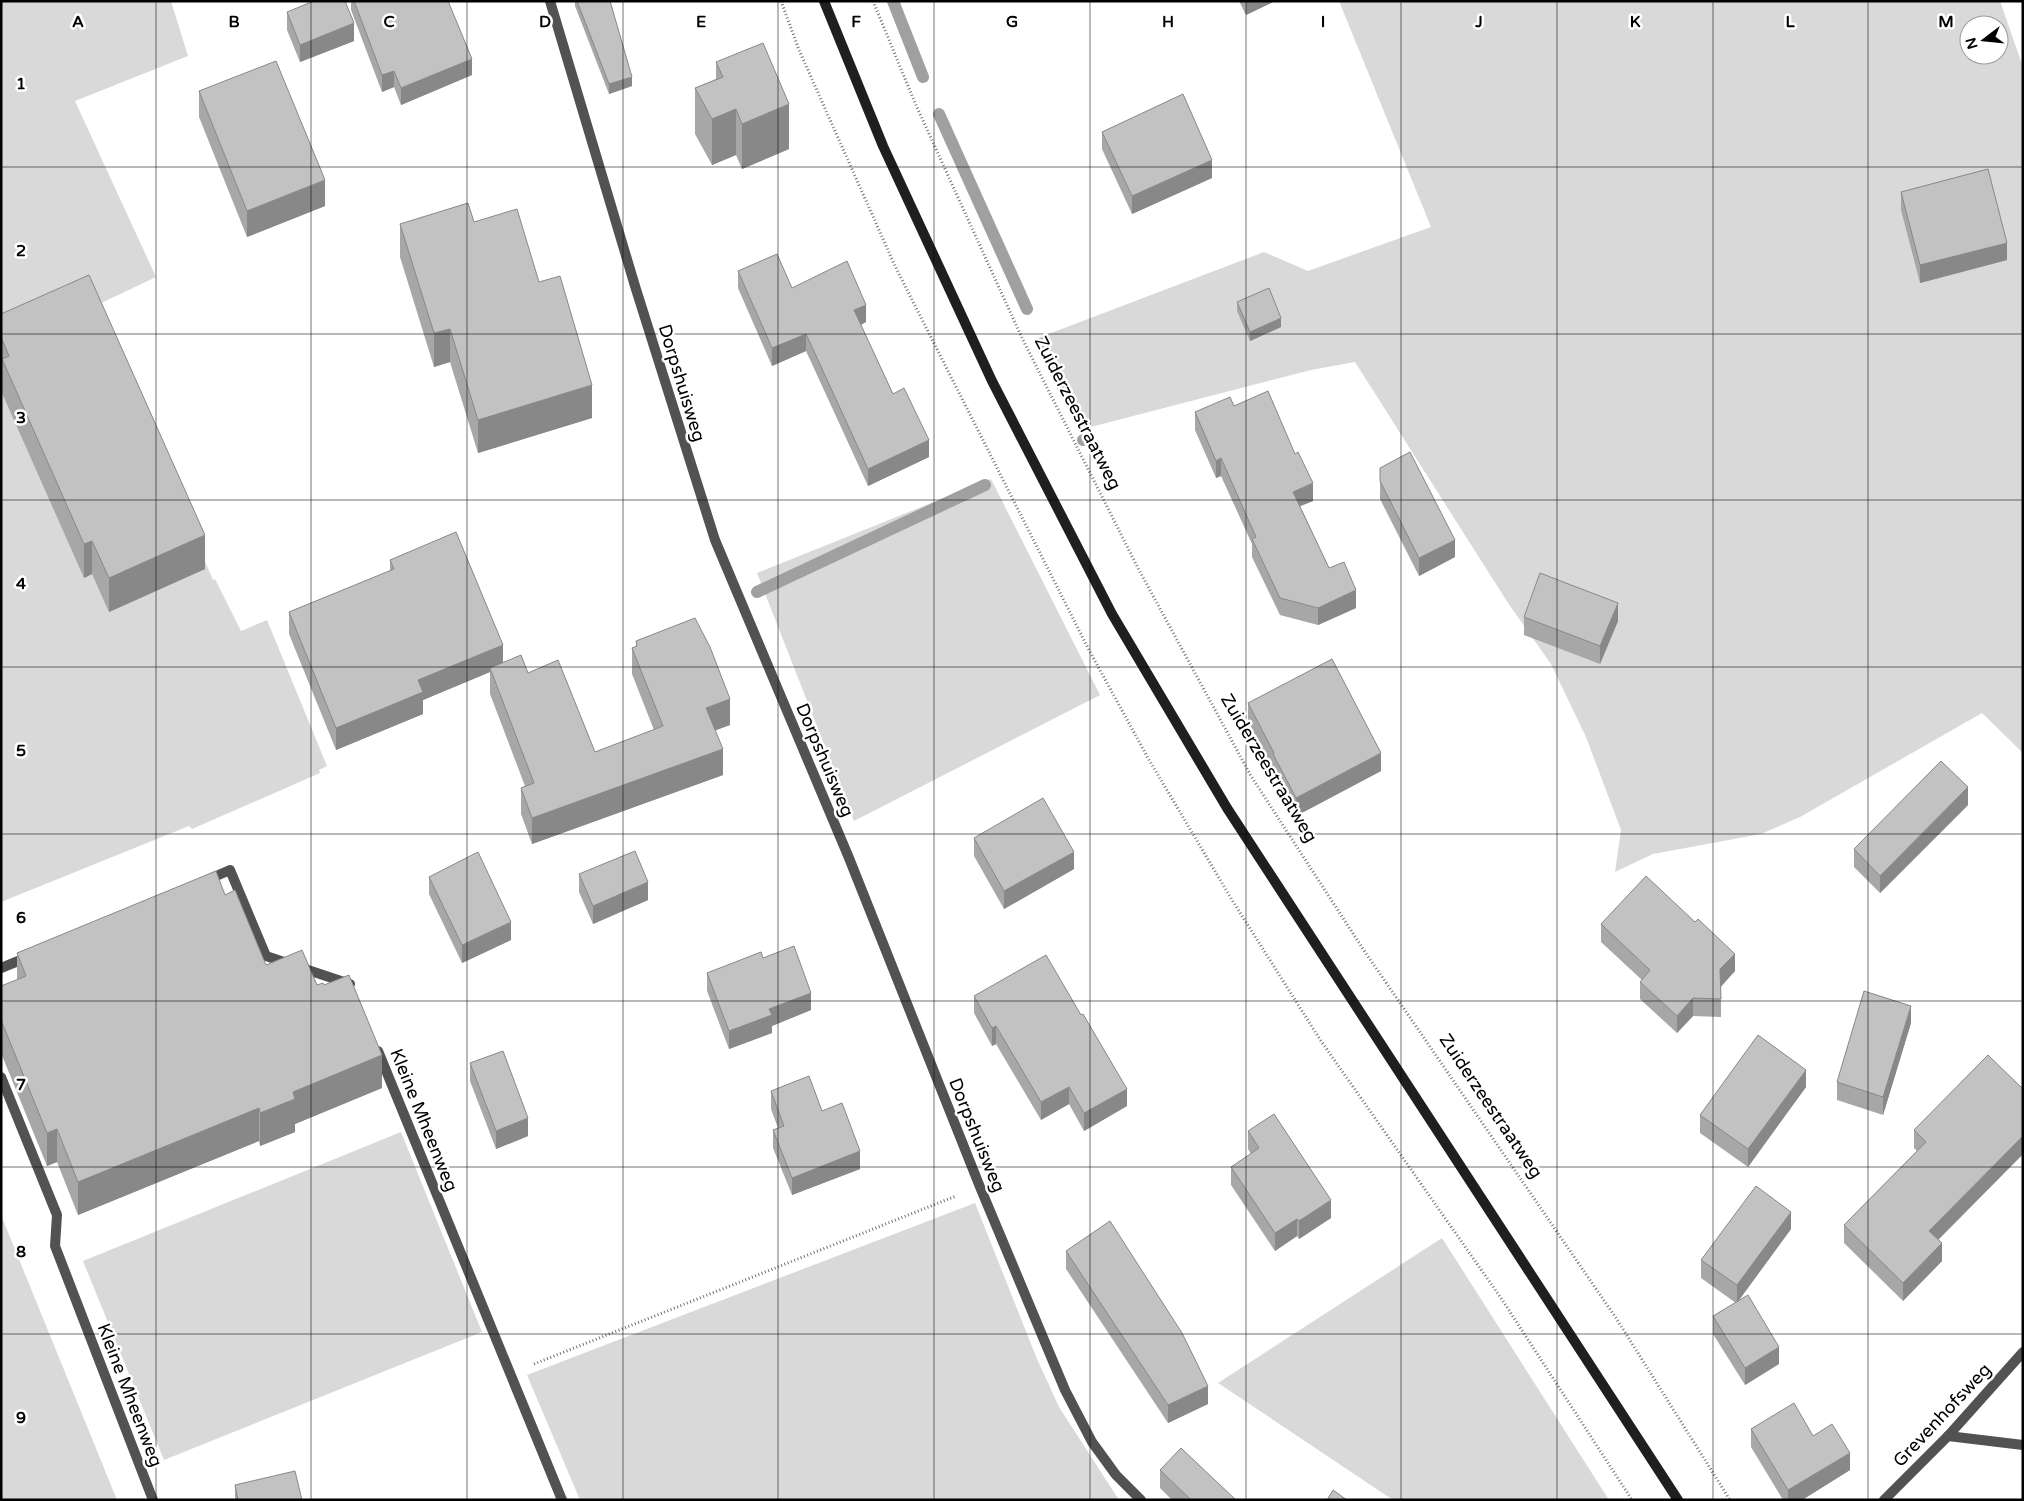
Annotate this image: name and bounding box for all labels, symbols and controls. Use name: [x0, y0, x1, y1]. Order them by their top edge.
text: A: [72, 12, 84, 32]
text: B: [228, 12, 240, 32]
text: C: [383, 12, 395, 32]
text: D: [539, 12, 551, 32]
text: E: [696, 12, 706, 32]
text: F: [851, 12, 861, 32]
text: G: [1006, 12, 1018, 32]
text: H: [1162, 12, 1174, 32]
text: I: [1321, 12, 1325, 32]
text: J: [1474, 12, 1483, 32]
text: K: [1630, 12, 1641, 32]
text: L: [1785, 12, 1795, 32]
text: M: [1938, 12, 1954, 32]
north arrow: [1959, 15, 2009, 65]
text: N: [1962, 36, 1982, 51]
text: 1: [16, 74, 26, 94]
text: 2: [16, 241, 26, 261]
street label: Dorpshuisweg: [654, 322, 710, 444]
street label: Zuiderzeestraatweg: [1030, 332, 1126, 494]
text: 3: [16, 408, 26, 428]
text: 4: [16, 574, 26, 594]
street label: Zuiderzeestraatweg: [1216, 690, 1322, 846]
street label: Dorpshuisweg: [791, 700, 859, 820]
text: 5: [16, 741, 26, 761]
text: 6: [16, 908, 26, 928]
street label: Zuiderzeestraatweg: [1434, 1030, 1548, 1182]
street label: Kleine Mheenweg: [385, 1045, 463, 1195]
text: 7: [16, 1075, 26, 1095]
street label: Dorpshuisweg: [944, 1075, 1010, 1195]
text: 8: [16, 1242, 26, 1262]
street label: Kleine Mheenweg: [92, 1320, 168, 1470]
street label: Grevenhofsweg: [1888, 1359, 1996, 1471]
text: 9: [16, 1408, 26, 1428]

